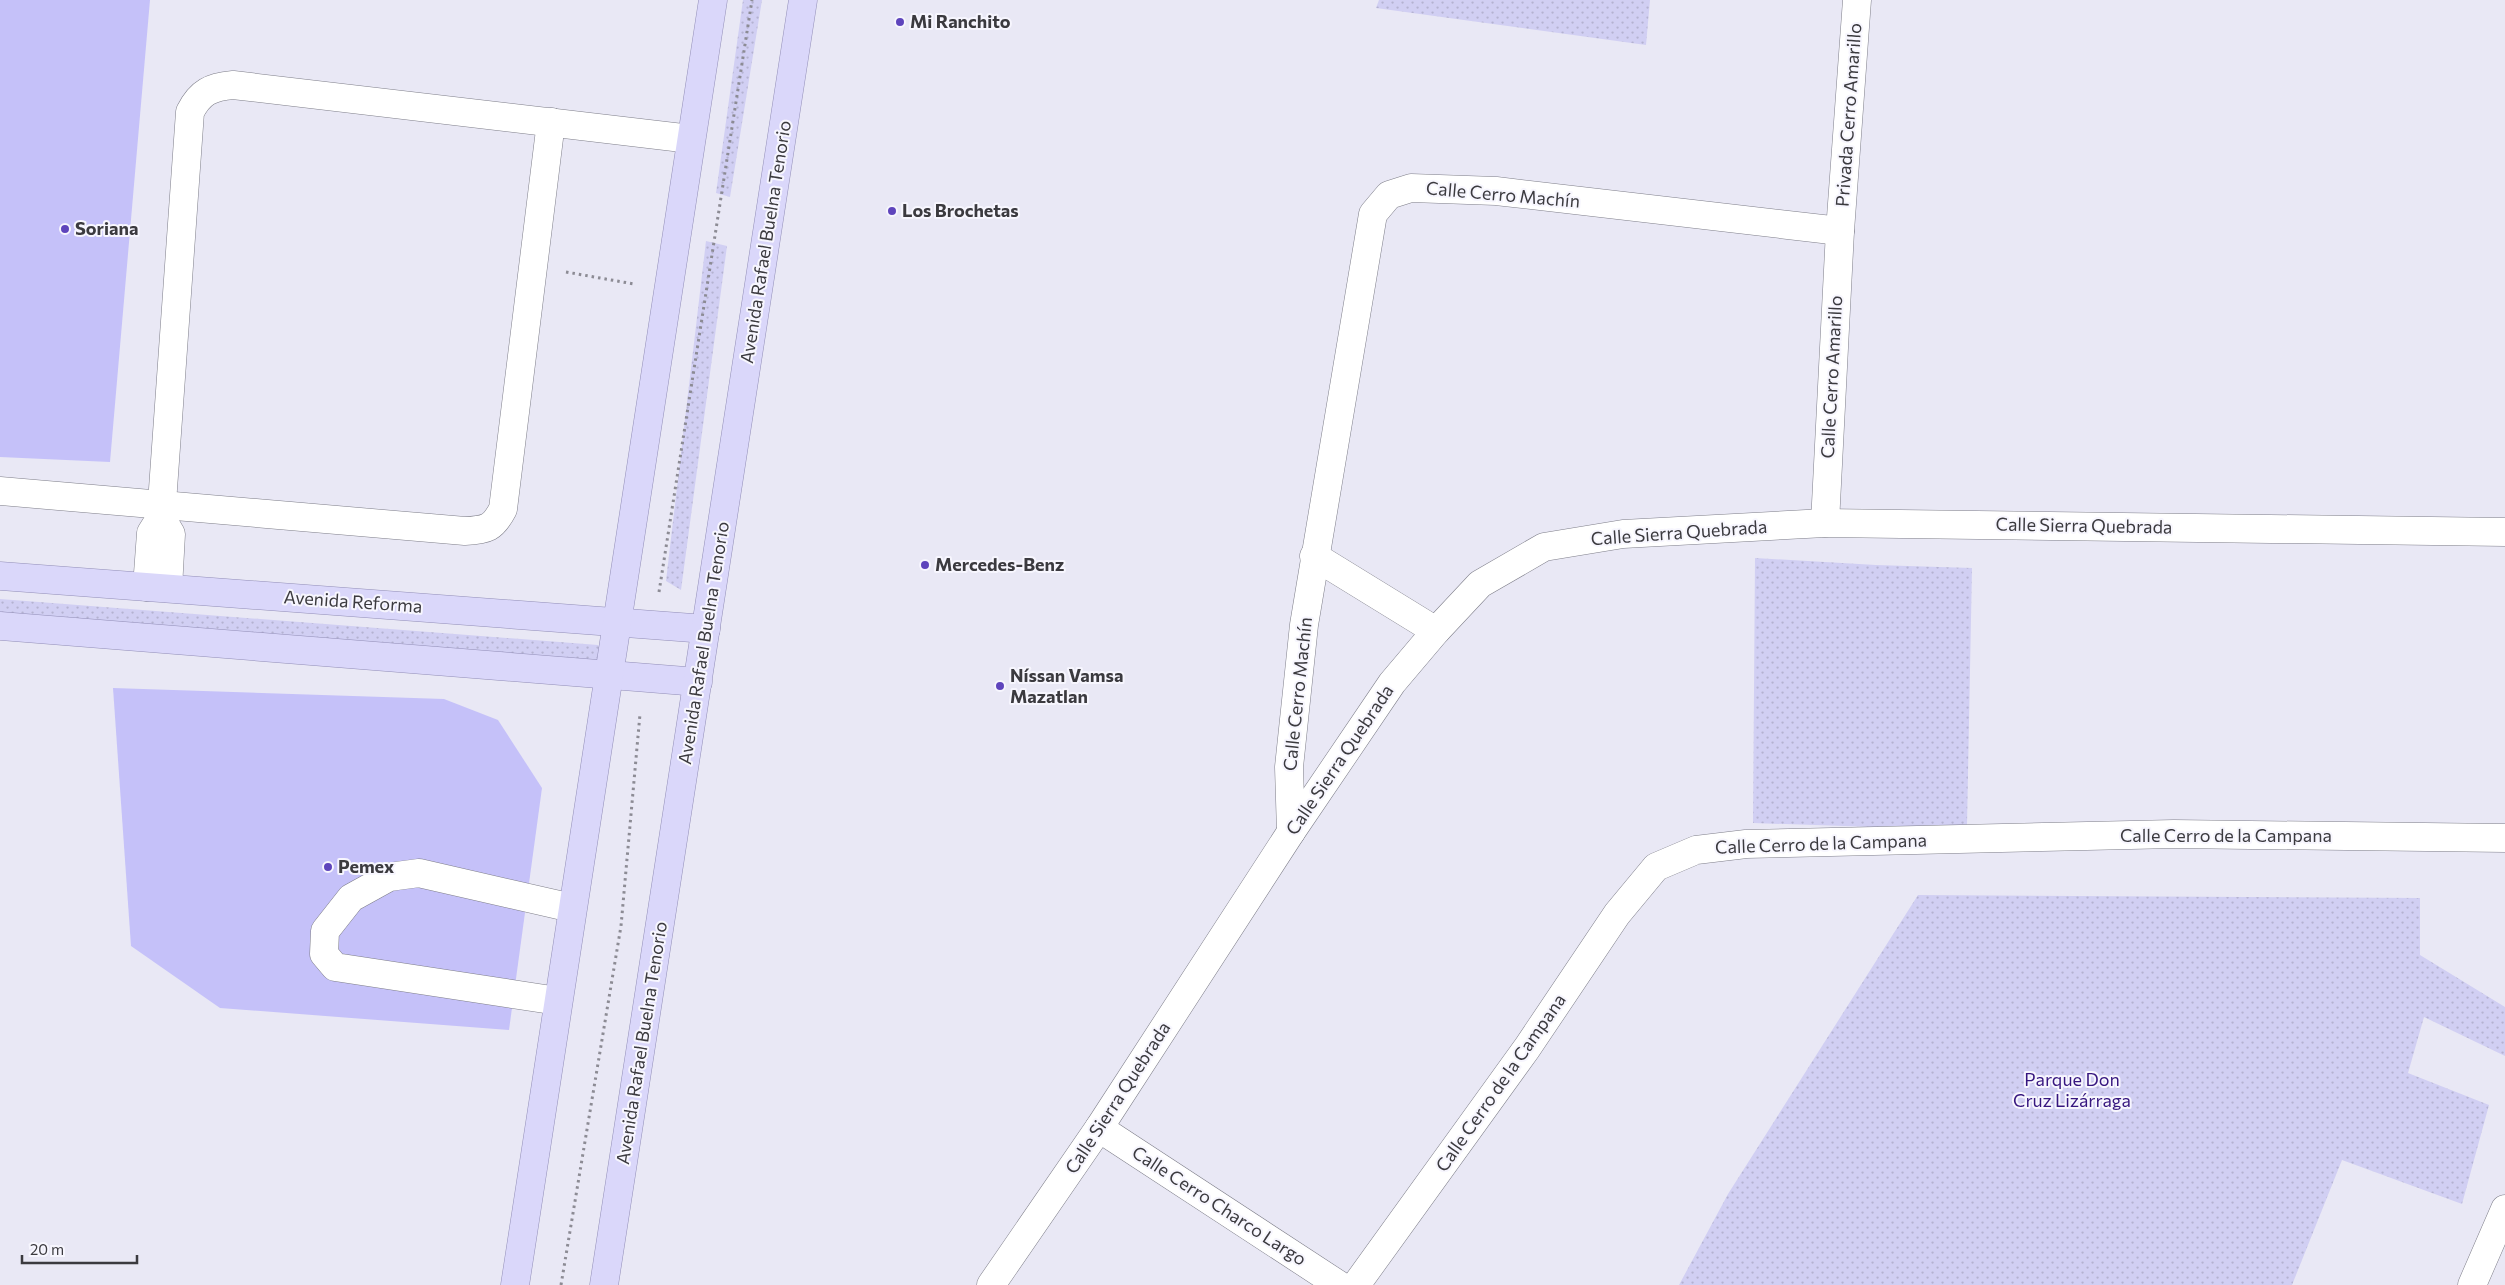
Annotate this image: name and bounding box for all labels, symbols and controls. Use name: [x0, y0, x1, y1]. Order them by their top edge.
place label: Mi Ranchito: [910, 10, 1011, 32]
marker: Mi Ranchito: [894, 16, 906, 28]
street label: Privada Cerro Amarillo: [1831, 22, 1865, 208]
street label: Avenida Rafael Buelna Tenorio: [735, 119, 795, 365]
street label: Calle Cerro Machín: [1425, 176, 1581, 212]
place label: Los Brochetas: [902, 199, 1019, 221]
marker: Los Brochetas: [886, 205, 898, 217]
place label: Soriana: [75, 217, 138, 239]
marker: Soriana: [59, 223, 71, 235]
street label: Calle Cerro Amarillo: [1816, 295, 1846, 459]
street label: Calle Sierra Quebrada: [1995, 512, 2173, 538]
street label: Calle Sierra Quebrada: [1590, 515, 1768, 549]
street label: Avenida Rafael Buelna Tenorio: [673, 520, 733, 766]
place label: Mercedes-Benz: [935, 553, 1064, 575]
marker: Mercedes-Benz: [919, 559, 931, 571]
street label: Avenida Reforma: [283, 585, 423, 617]
street label: Calle Cerro Machín: [1278, 616, 1316, 772]
place label: Níssan Vamsa Mazatlan: [1010, 664, 1123, 707]
marker: Níssan Vamsa Mazatlan: [994, 680, 1006, 692]
street label: Calle Sierra Quebrada: [1281, 680, 1398, 839]
street label: Calle Cerro de la Campana: [2120, 824, 2332, 846]
street label: Calle Cerro de la Campana: [1715, 828, 1927, 858]
place label: Pemex: [338, 855, 394, 877]
marker: Pemex: [322, 861, 334, 873]
street label: Avenida Rafael Buelna Tenorio: [611, 920, 671, 1166]
street label: Calle Cerro de la Campana: [1430, 989, 1570, 1176]
street label: Calle Sierra Quebrada: [1060, 1017, 1175, 1178]
park label: Parque Don Cruz Lizárraga: [2013, 1068, 2131, 1111]
street label: Calle Cerro Charco Largo: [1128, 1141, 1311, 1270]
scale bar: [22, 1232, 138, 1264]
text: 20 m: [30, 1240, 64, 1258]

